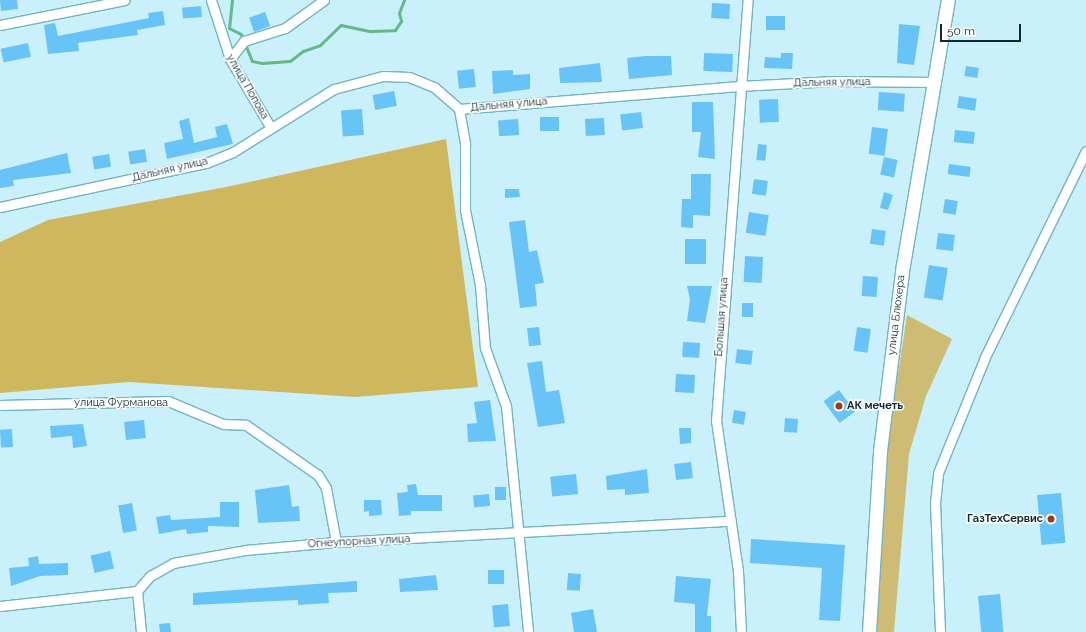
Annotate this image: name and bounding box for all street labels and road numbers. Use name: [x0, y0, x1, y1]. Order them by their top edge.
street label: улица Попова: [223, 52, 271, 122]
street label: Дальняя улица: [793, 76, 871, 90]
street label: Дальняя улица: [470, 95, 548, 115]
street label: Дальняя улица: [131, 155, 209, 185]
street label: улица Блюхера: [886, 274, 908, 356]
street label: Большая улица: [713, 277, 731, 357]
street label: улица Фурманова: [74, 396, 168, 410]
street label: Огнеупорная улица: [307, 533, 411, 551]

